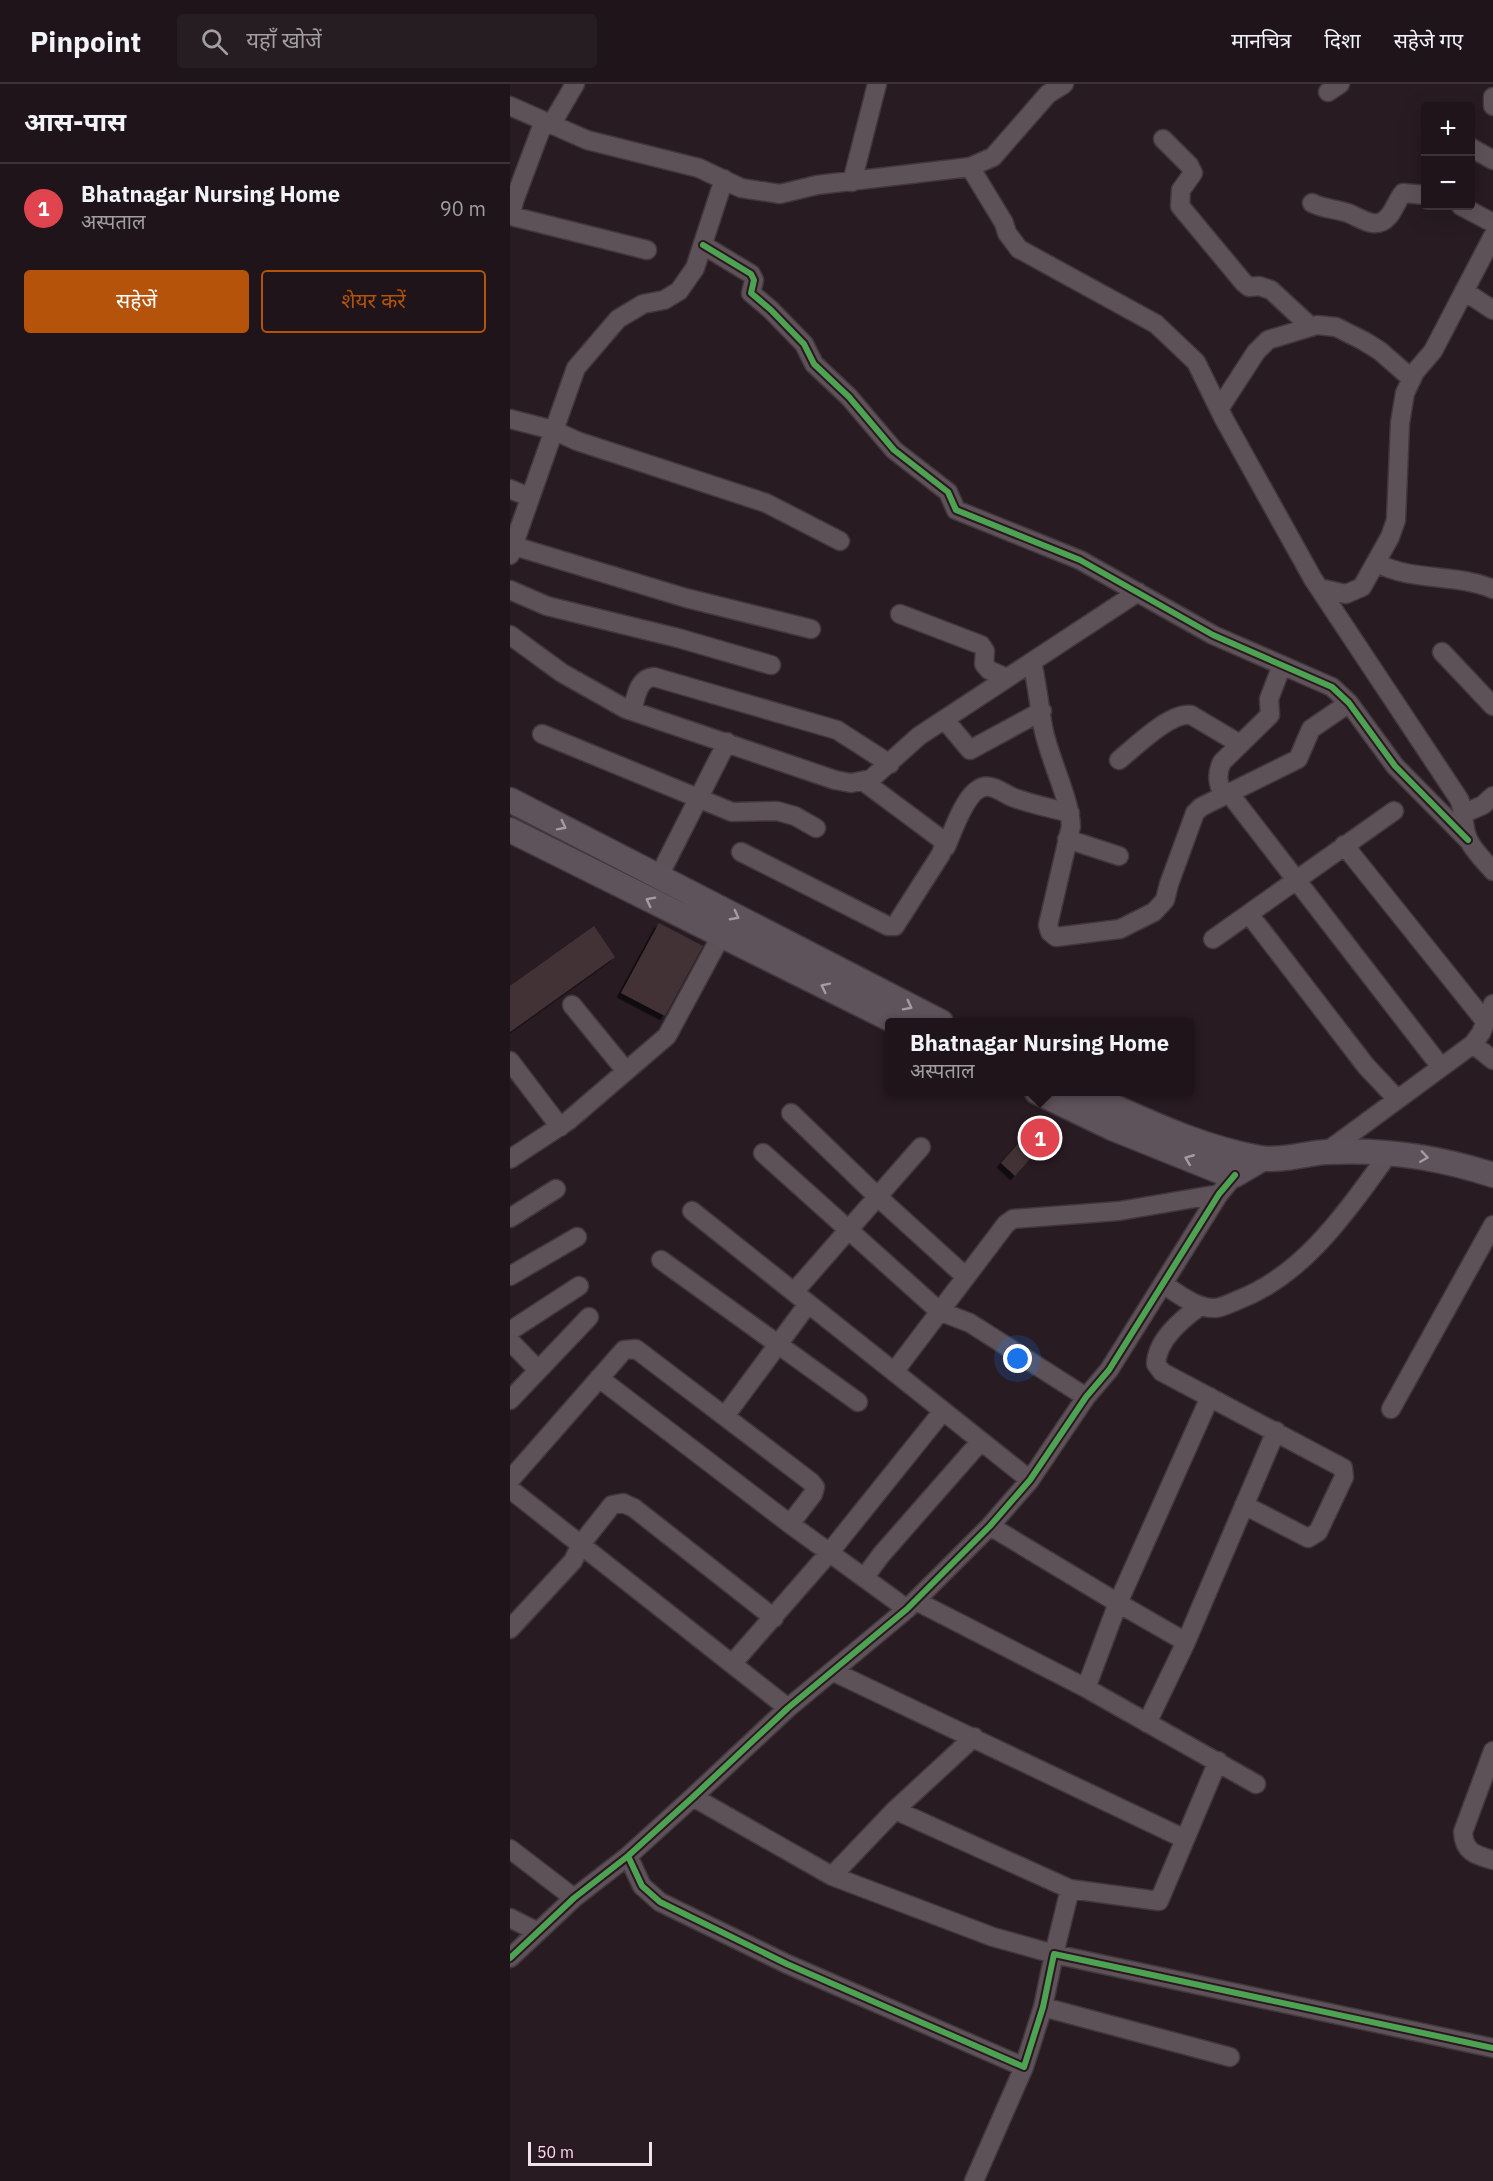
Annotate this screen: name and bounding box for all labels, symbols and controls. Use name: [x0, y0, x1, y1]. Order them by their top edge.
search box: [177, 14, 597, 68]
text: Pinpoint: [30, 23, 141, 60]
icon: search: [198, 25, 231, 58]
text: यहाँ खोजें: [246, 25, 322, 54]
text: मानचित्र: [1231, 26, 1291, 54]
text: दिशा: [1324, 26, 1361, 54]
text: सहेजे गए: [1394, 26, 1463, 54]
map controls: [1421, 102, 1475, 210]
button: +: [1421, 102, 1475, 156]
text: आस-पास: [24, 104, 126, 138]
button: −: [1421, 156, 1475, 210]
text: Bhatnagar Nursing Home: [81, 179, 340, 208]
text: 1: [38, 195, 50, 222]
text: 90 m: [440, 195, 486, 222]
text: अस्पताल: [81, 208, 146, 235]
button: सहेजें: [24, 270, 249, 333]
button: शेयर करें: [261, 270, 486, 333]
one-way arrow: [556, 819, 567, 831]
one-way arrow: [646, 897, 657, 908]
one-way arrow: [729, 909, 739, 920]
one-way arrow: [821, 983, 832, 995]
one-way arrow: [902, 999, 913, 1010]
popup: [885, 1018, 1194, 1096]
text: Bhatnagar Nursing Home: [910, 1028, 1169, 1057]
text: अस्पताल: [910, 1057, 975, 1084]
pin: 1: [1020, 1116, 1060, 1160]
one-way arrow: [1420, 1150, 1429, 1162]
one-way arrow: [1185, 1154, 1196, 1166]
your location: [1003, 1344, 1032, 1373]
scale bar: [528, 2139, 652, 2166]
text: 50 m: [537, 2142, 574, 2162]

